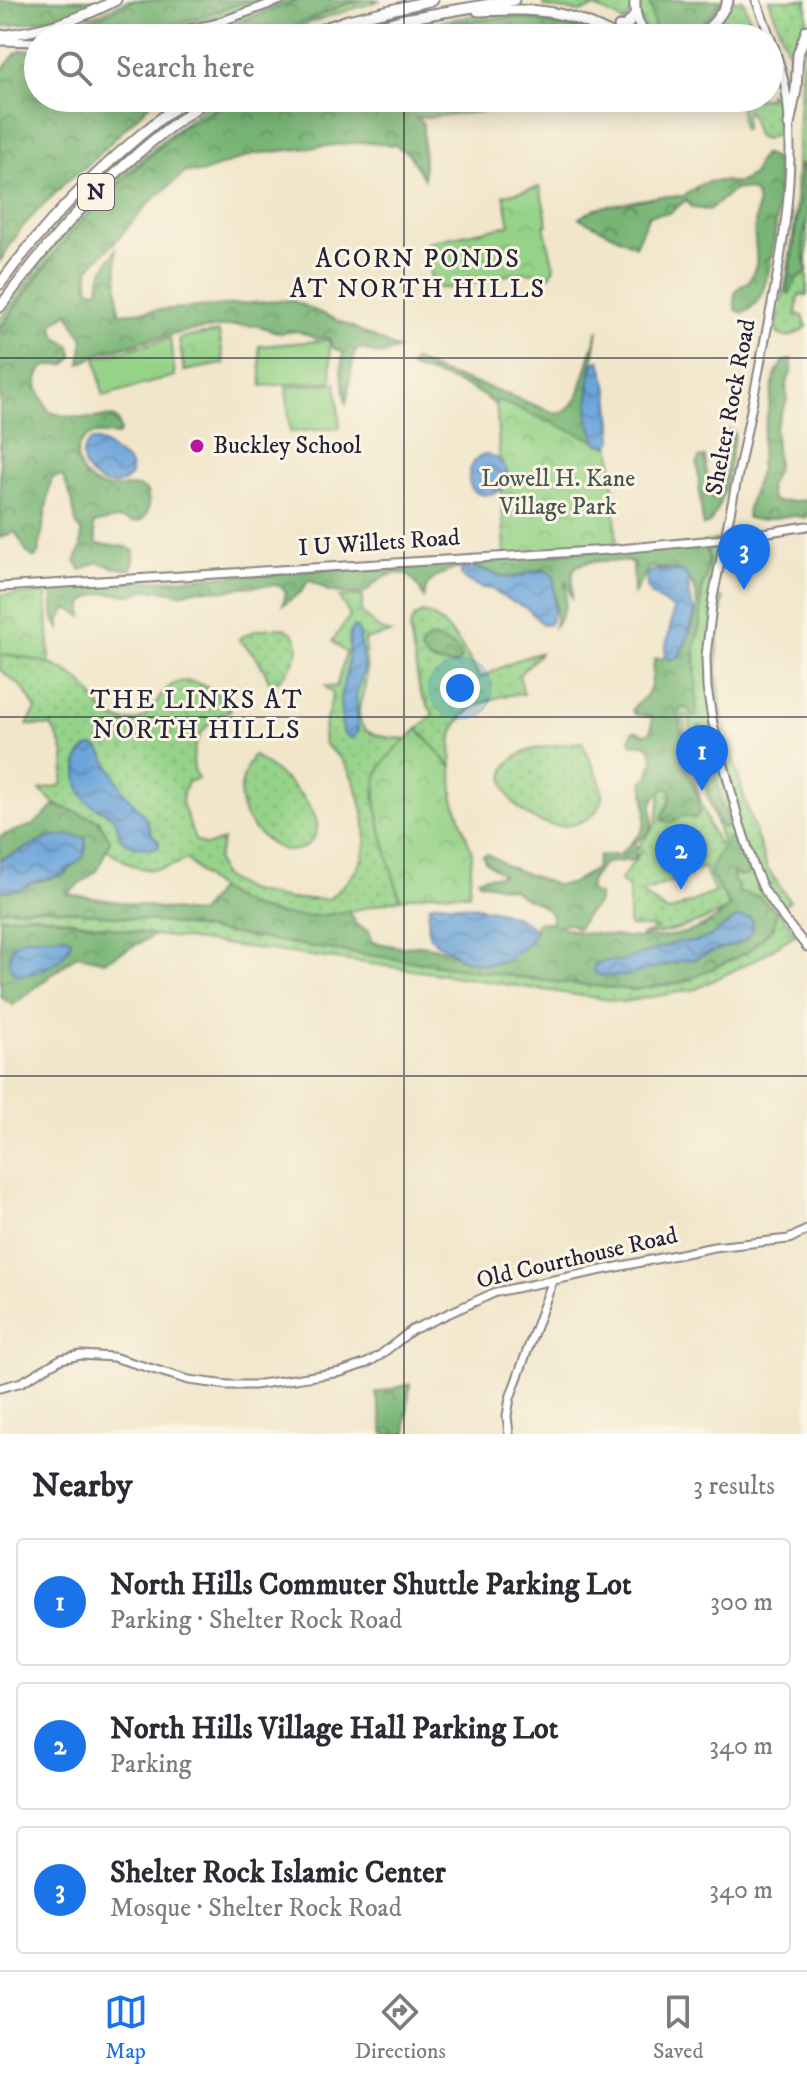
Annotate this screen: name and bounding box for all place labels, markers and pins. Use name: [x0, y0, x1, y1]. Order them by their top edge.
place label: Buckley School: [213, 431, 362, 461]
marker: Buckley School: [188, 437, 206, 455]
pin: 3: [718, 524, 770, 590]
pin: 1: [676, 725, 728, 791]
pin: 2: [655, 824, 707, 890]

